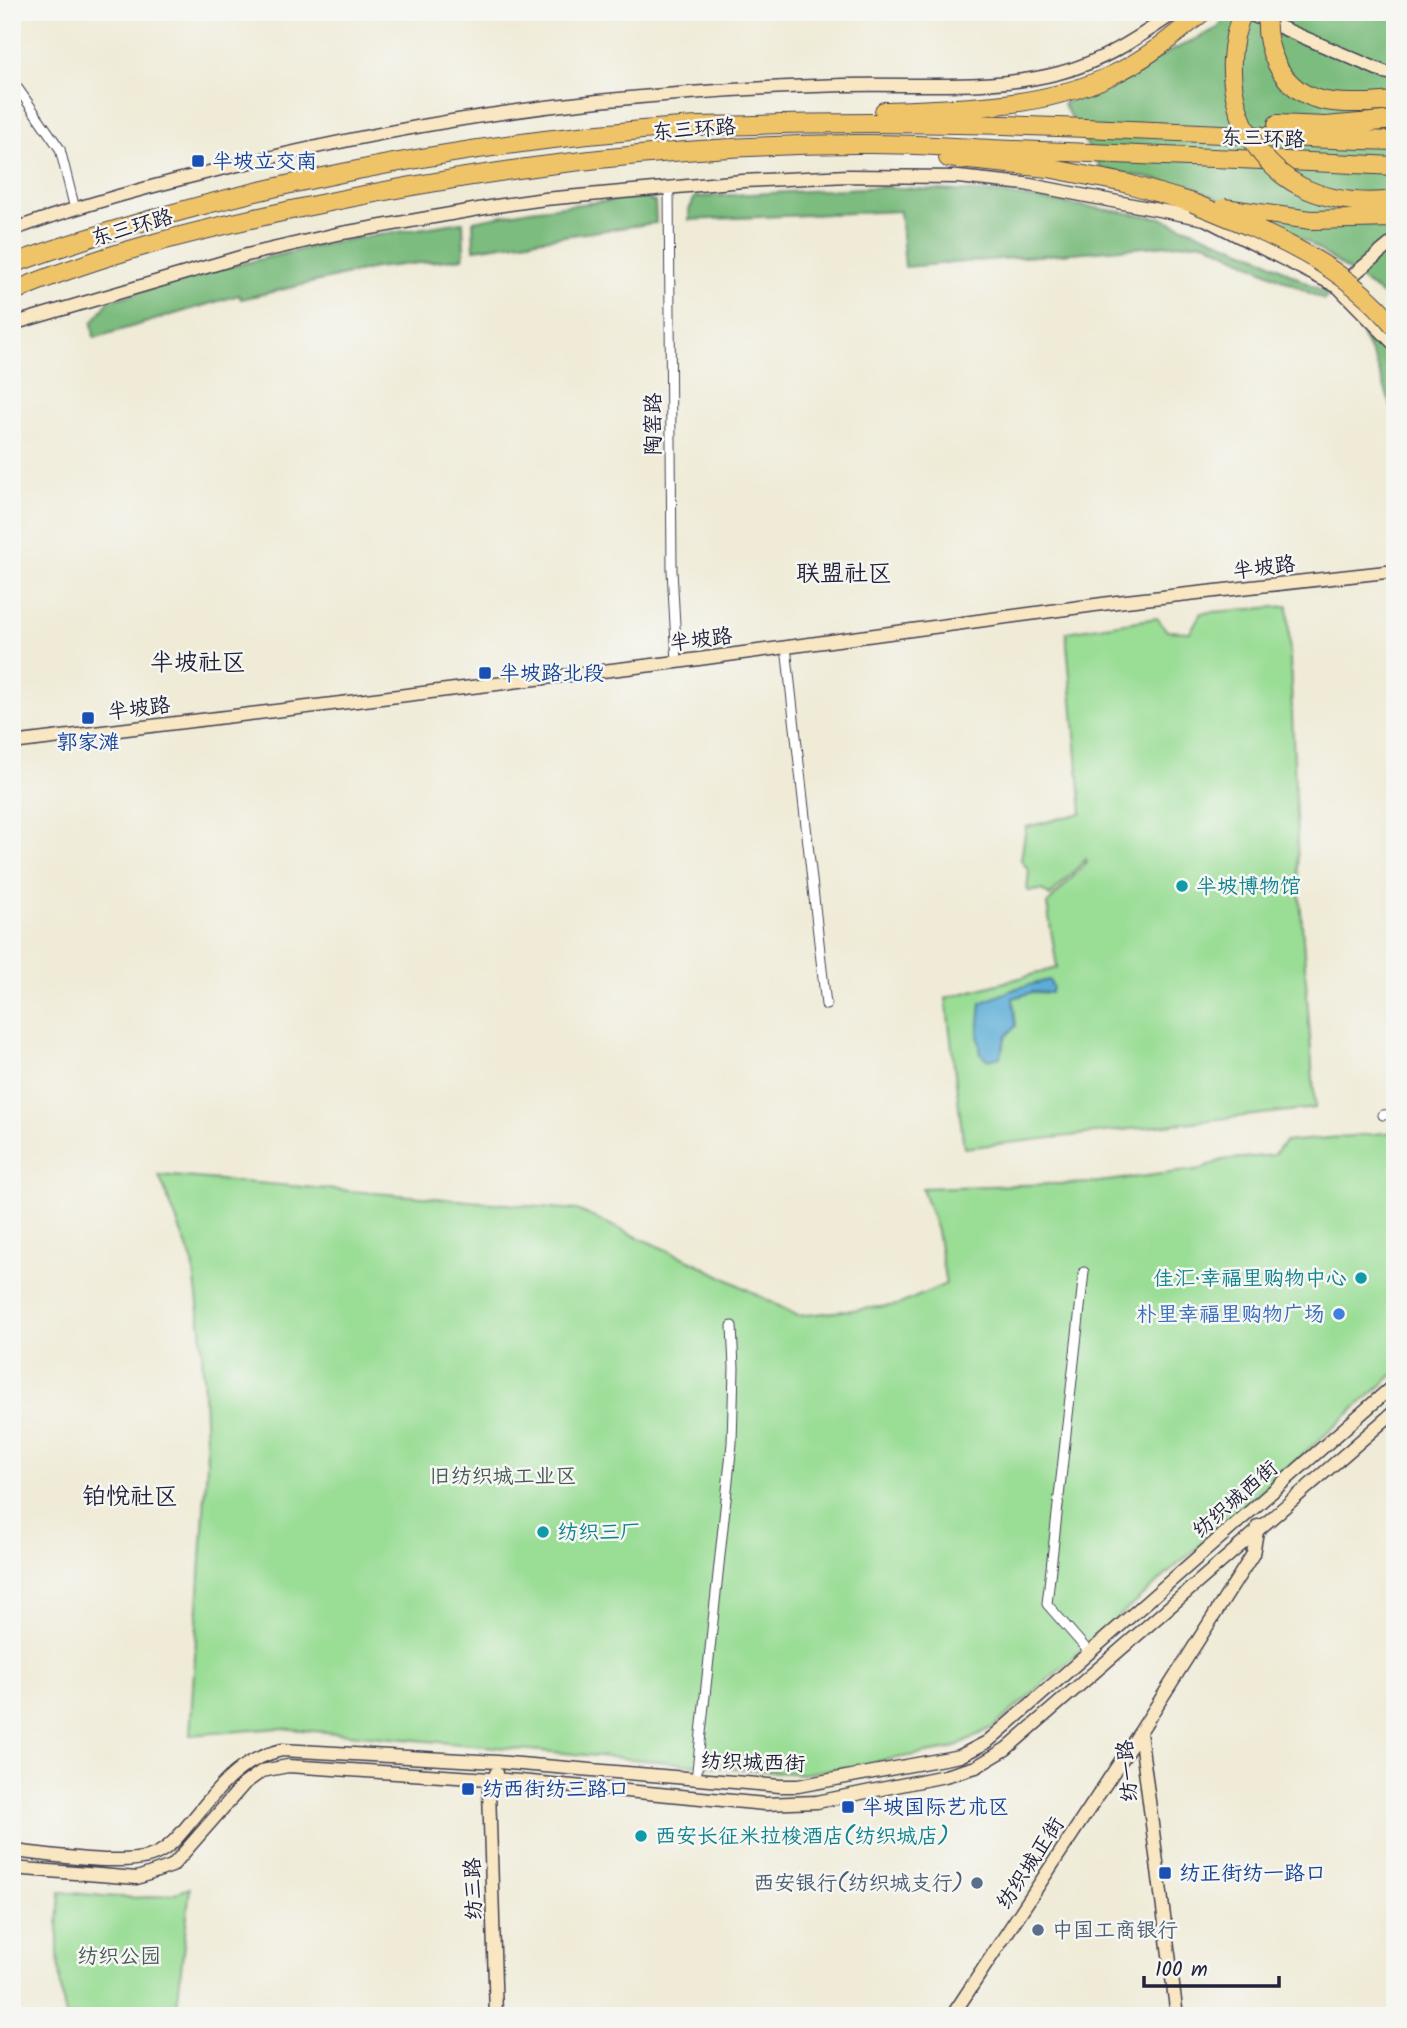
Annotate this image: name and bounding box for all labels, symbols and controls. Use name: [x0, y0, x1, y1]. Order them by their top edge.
street label: 东三环路: [651, 111, 737, 150]
street label: 东三环路: [1220, 122, 1305, 157]
place label: 半坡立交南: [212, 146, 317, 179]
marker: 半坡立交南: [190, 153, 206, 169]
street label: 东三环路: [87, 201, 177, 256]
street label: 陶窑路: [638, 393, 671, 456]
street label: 半坡路: [1231, 548, 1297, 589]
district label: 联盟社区: [796, 555, 892, 594]
street label: 半坡路: [668, 620, 734, 661]
district label: 半坡社区: [150, 644, 246, 683]
place label: 半坡路北段: [499, 658, 604, 691]
marker: 半坡路北段: [477, 665, 493, 681]
street label: 半坡路: [106, 689, 172, 730]
marker: 郭家滩: [80, 710, 96, 726]
place label: 郭家滩: [57, 727, 120, 760]
place label: 半坡博物馆: [1196, 871, 1301, 904]
marker: 半坡博物馆: [1174, 878, 1190, 894]
place label: 佳汇·幸福里购物中心: [1153, 1263, 1347, 1296]
marker: 佳汇·幸福里购物中心: [1353, 1270, 1369, 1286]
place label: 朴里幸福里购物广场: [1136, 1299, 1325, 1332]
marker: 朴里幸福里购物广场: [1331, 1306, 1347, 1322]
street label: 纺织城西街: [1186, 1453, 1286, 1547]
park label: 旧纺织城工业区: [430, 1461, 577, 1494]
district label: 铂悦社区: [82, 1478, 178, 1517]
place label: 纺织三厂: [557, 1517, 641, 1550]
marker: 纺织三厂: [535, 1524, 551, 1540]
street label: 纺一路: [1109, 1738, 1148, 1804]
street label: 纺织城西街: [700, 1745, 806, 1782]
place label: 纺西街纺三路口: [482, 1774, 629, 1807]
marker: 纺西街纺三路口: [460, 1781, 476, 1797]
place label: 半坡国际艺术区: [862, 1792, 1009, 1825]
marker: 半坡国际艺术区: [840, 1799, 856, 1815]
street label: 纺织城正街: [989, 1811, 1074, 1917]
place label: 西安长征米拉梭酒店(纺织城店): [655, 1821, 949, 1854]
marker: 西安长征米拉梭酒店(纺织城店): [633, 1828, 649, 1844]
street label: 纺三路: [457, 1857, 492, 1921]
place label: 纺正街纺一路口: [1179, 1858, 1326, 1891]
marker: 纺正街纺一路口: [1157, 1865, 1173, 1881]
place label: 西安银行(纺织城支行): [753, 1868, 963, 1901]
marker: 西安银行(纺织城支行): [969, 1875, 985, 1891]
place label: 中国工商银行: [1052, 1915, 1178, 1948]
marker: 中国工商银行: [1030, 1922, 1046, 1938]
park label: 纺织公园: [77, 1941, 161, 1974]
scale bar: [1144, 1944, 1279, 1988]
text: 100 m: [1155, 1954, 1208, 1987]

